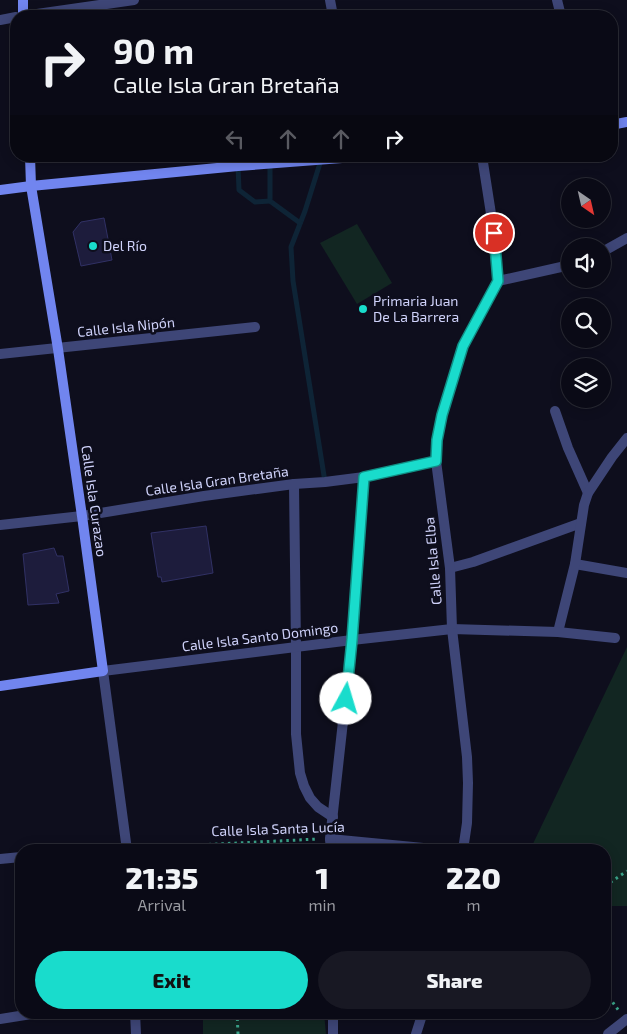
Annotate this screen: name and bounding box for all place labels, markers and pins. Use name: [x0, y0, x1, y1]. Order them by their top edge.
pin: [473, 212, 515, 254]
place label: Del Río: [103, 237, 147, 254]
marker: Del Río: [87, 240, 99, 252]
place label: Primaria Juan De La Barrera: [373, 292, 459, 325]
marker: Primaria Juan De La Barrera: [357, 303, 369, 315]

